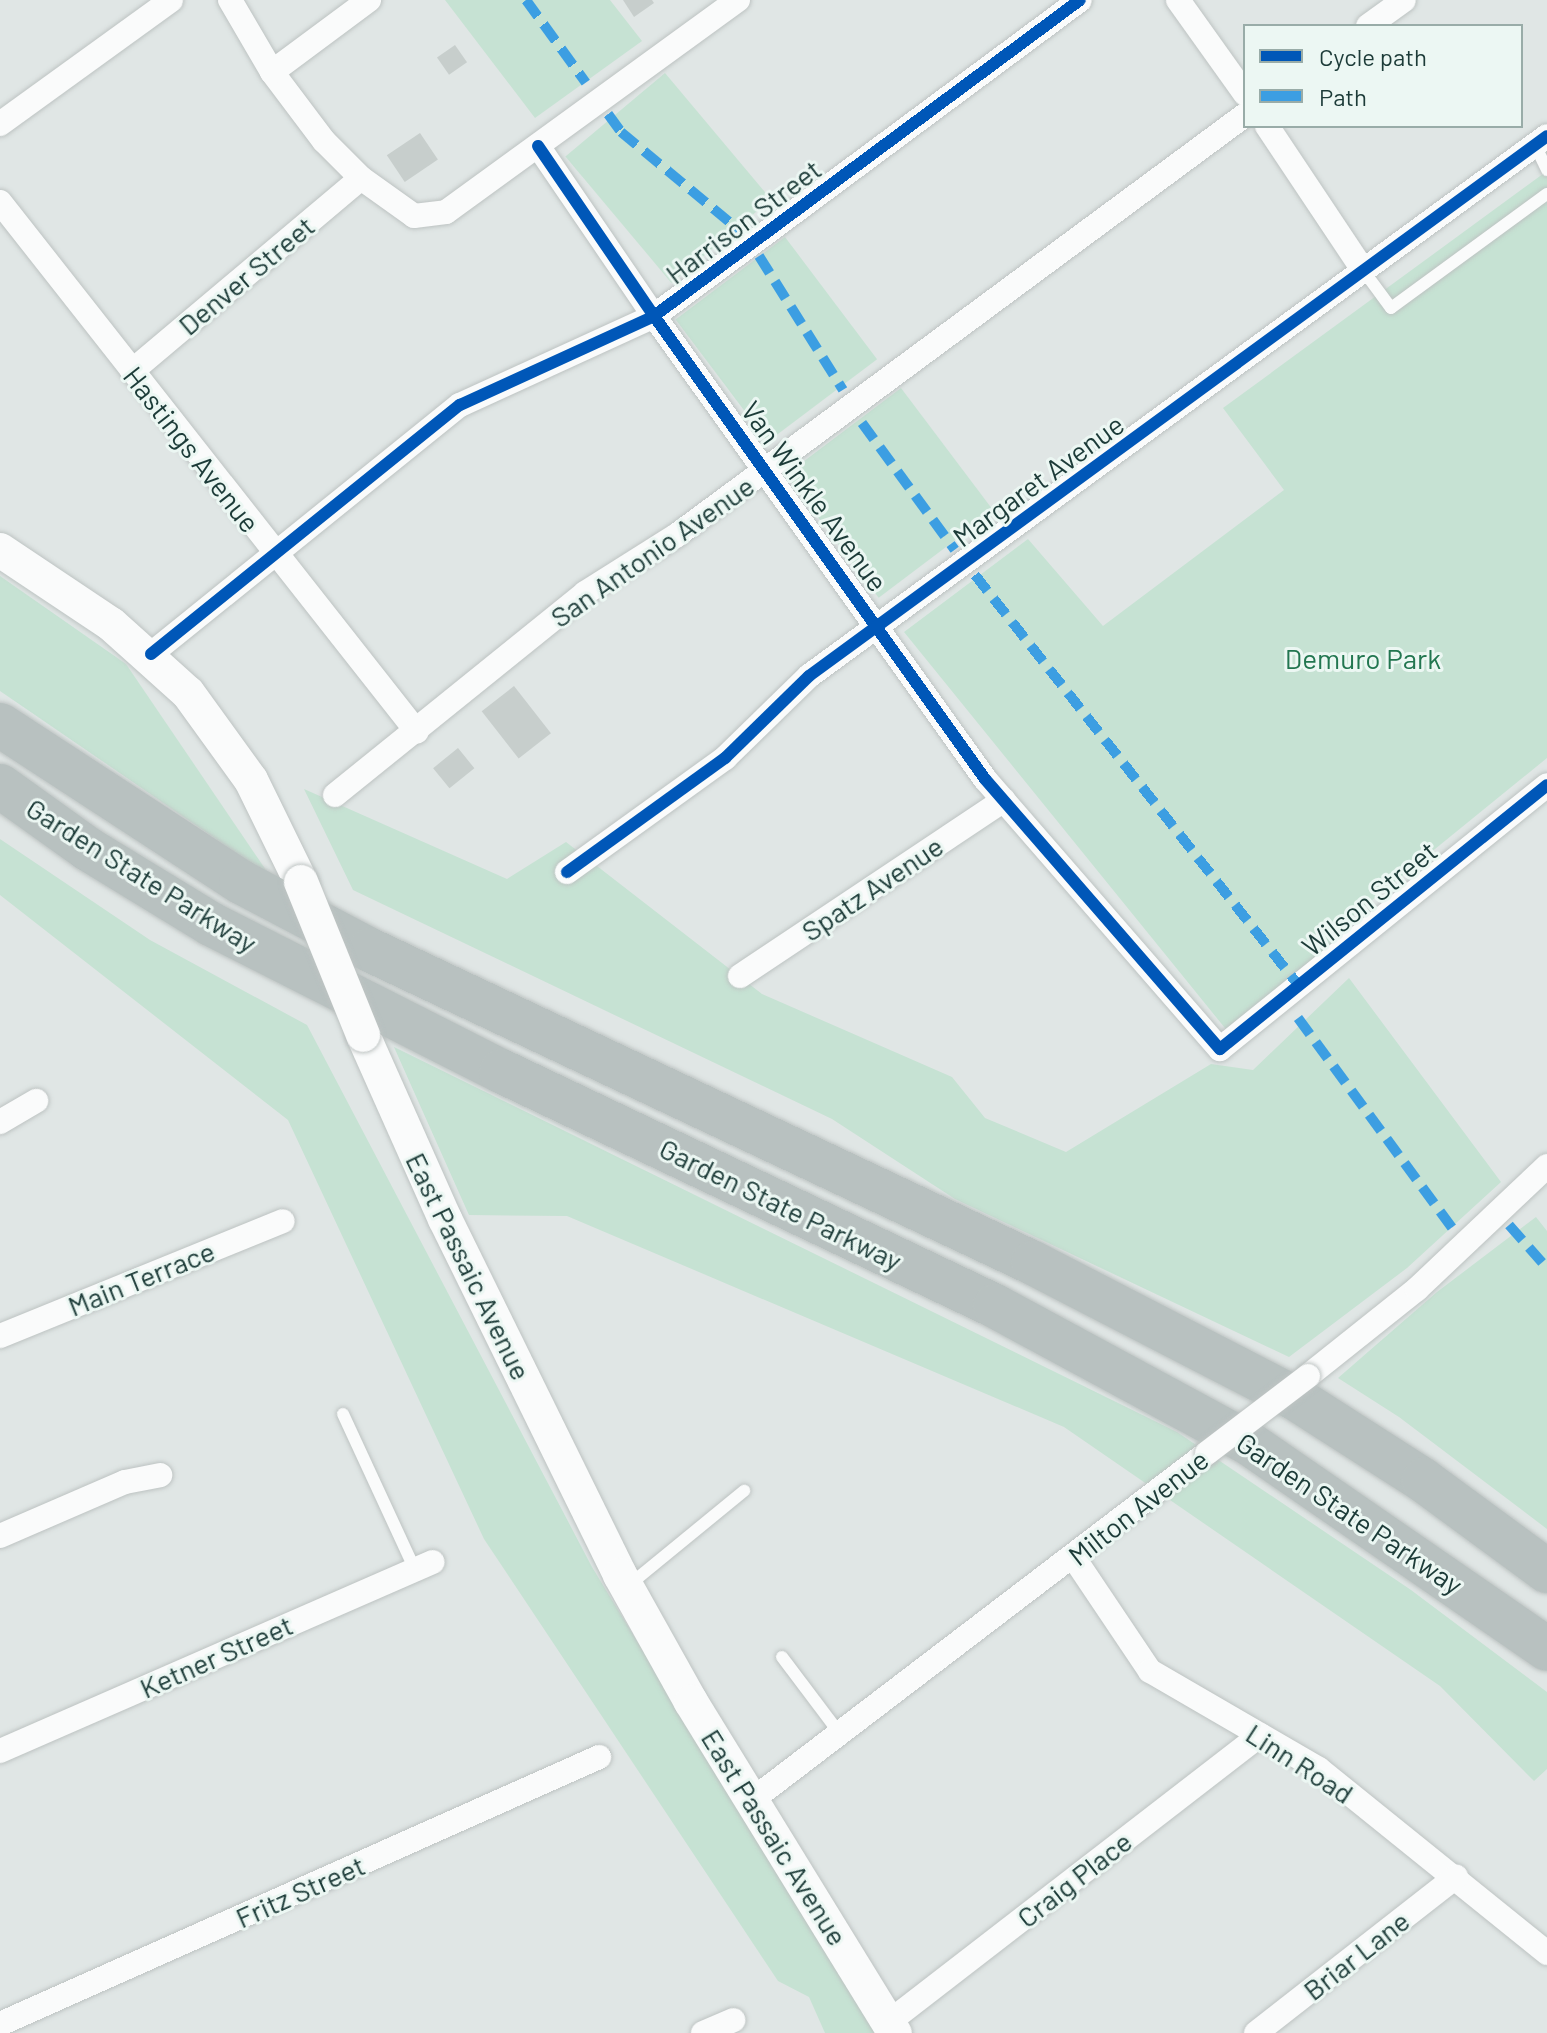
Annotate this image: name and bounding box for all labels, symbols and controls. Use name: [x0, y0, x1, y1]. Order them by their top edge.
legend: [1243, 24, 1523, 128]
text: Cycle path: [1319, 42, 1427, 71]
text: Path: [1319, 82, 1367, 111]
street label: Harrison Street: [659, 152, 827, 290]
street label: Denver Street: [171, 208, 321, 342]
street label: Hastings Avenue: [117, 359, 267, 539]
street label: Van Winkle Avenue: [735, 394, 895, 598]
street label: Margaret Avenue: [946, 407, 1130, 553]
street label: San Antonio Avenue: [544, 468, 760, 634]
park label: Demuro Park: [1285, 641, 1441, 675]
street label: Garden State Parkway: [21, 790, 263, 960]
street label: Spatz Avenue: [795, 828, 949, 948]
street label: Wilson Street: [1295, 833, 1443, 963]
street label: Garden State Parkway: [654, 1131, 908, 1277]
street label: East Passaic Avenue: [399, 1147, 539, 1385]
street label: Main Terrace: [63, 1233, 219, 1323]
street label: Garden State Parkway: [1231, 1425, 1469, 1601]
street label: Milton Avenue: [1061, 1442, 1215, 1572]
street label: Ketner Street: [134, 1607, 298, 1705]
street label: Linn Road: [1240, 1716, 1360, 1810]
street label: East Passaic Avenue: [695, 1723, 855, 1951]
street label: Craig Place: [1010, 1824, 1138, 1934]
street label: Fritz Street: [230, 1848, 370, 1934]
street label: Briar Lane: [1296, 1903, 1416, 2007]

